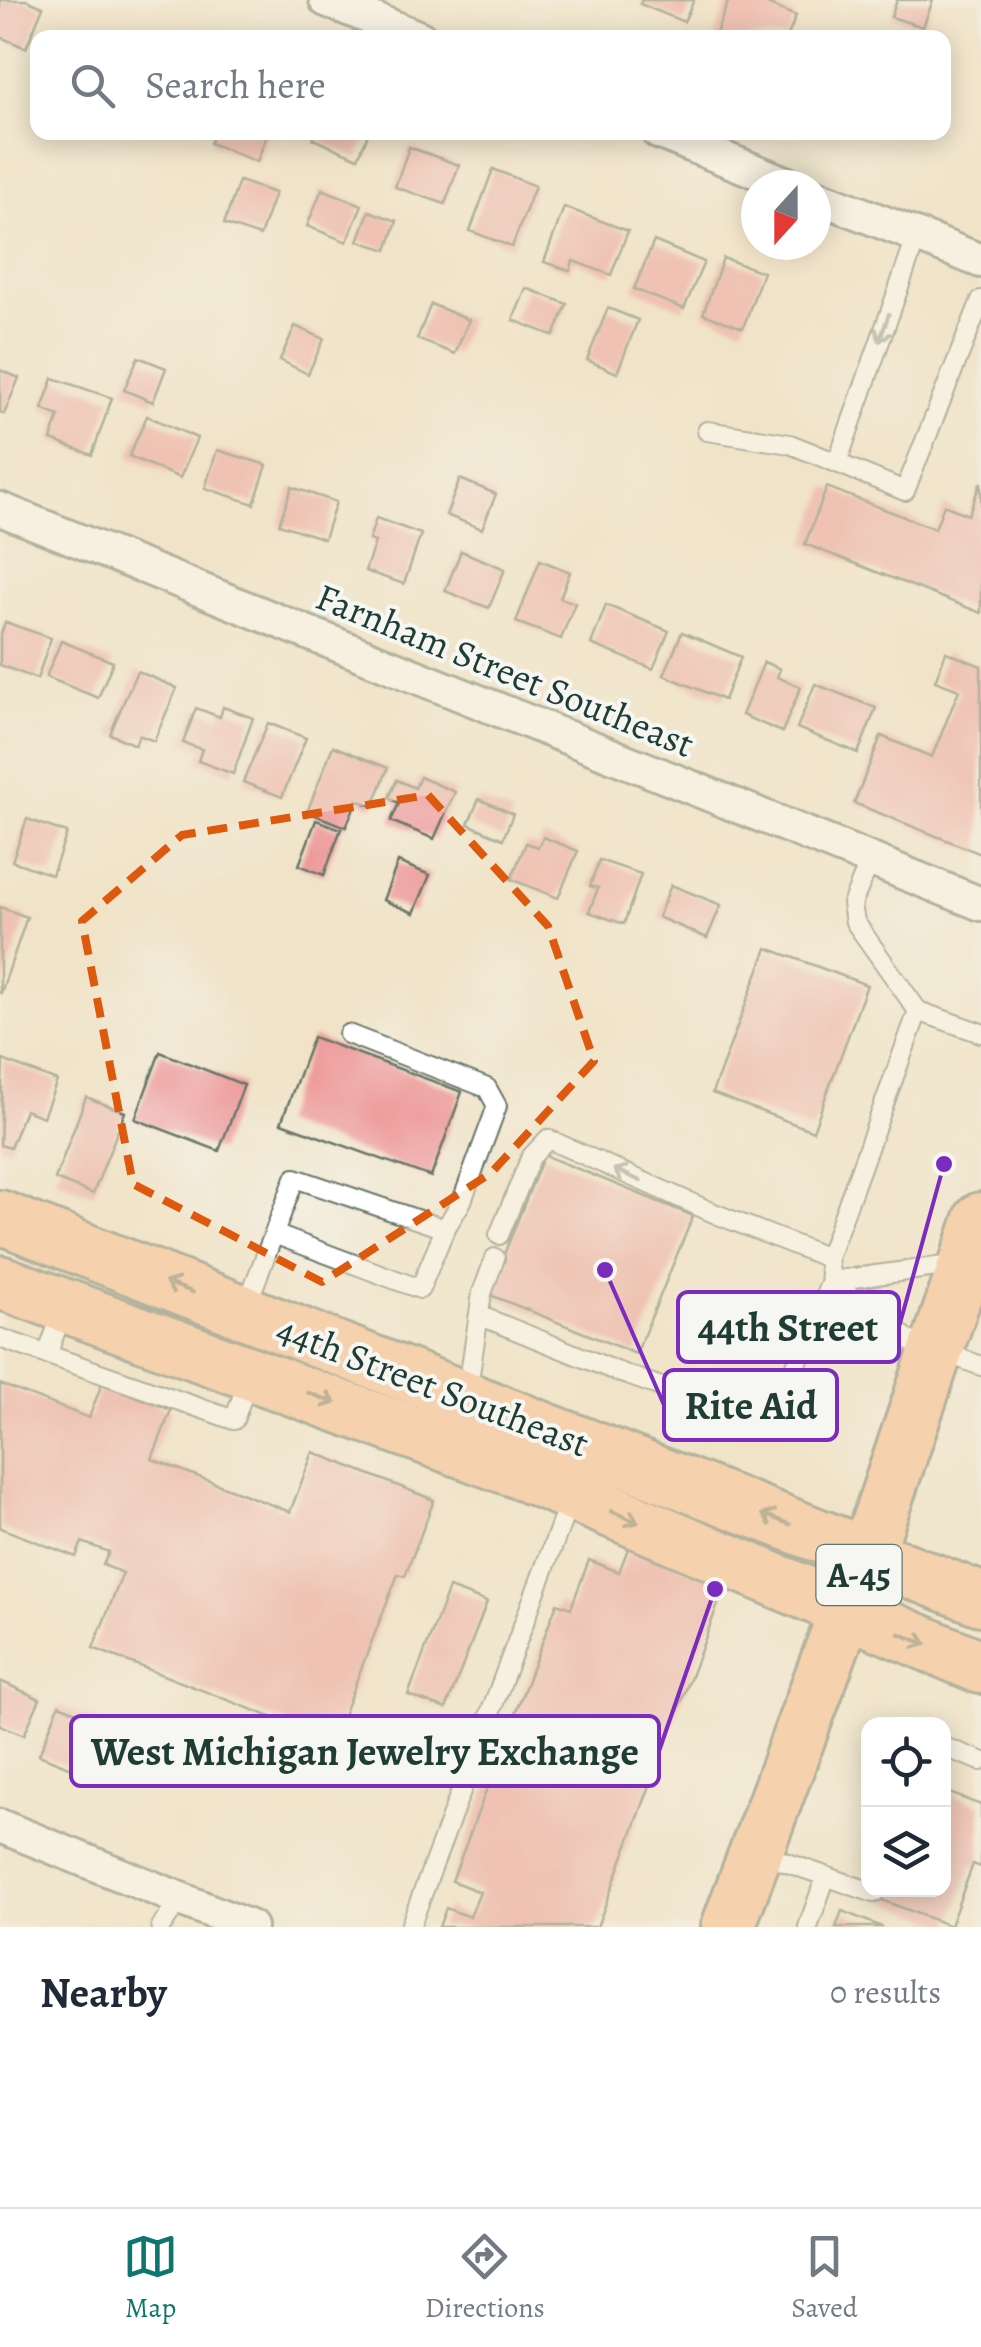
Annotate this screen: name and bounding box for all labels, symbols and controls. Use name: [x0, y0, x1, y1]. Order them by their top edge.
search box: [30, 30, 951, 140]
icon: search: [65, 58, 120, 113]
text: Search here: [145, 59, 326, 111]
north arrow: [741, 170, 831, 260]
one-way arrow: [874, 311, 892, 342]
street label: Farnham Street Southeast: [308, 570, 702, 770]
one-way arrow: [613, 1164, 643, 1183]
one-way arrow: [165, 1276, 195, 1294]
callout: 44th Street: [678, 1292, 899, 1362]
text: 44th Street: [698, 1300, 878, 1355]
street label: 44th Street Southeast: [270, 1303, 596, 1469]
callout: Rite Aid: [664, 1370, 837, 1440]
text: Rite Aid: [684, 1378, 818, 1433]
one-way arrow: [306, 1390, 337, 1408]
one-way arrow: [761, 1508, 791, 1526]
one-way arrow: [609, 1509, 639, 1527]
road number: A-45: [816, 1545, 902, 1605]
one-way arrow: [898, 1632, 928, 1650]
callout: West Michigan Jewelry Exchange: [71, 1716, 659, 1786]
map controls: [861, 1717, 951, 1897]
button: locate: [861, 1717, 951, 1807]
text: West Michigan Jewelry Exchange: [90, 1724, 639, 1779]
button: layers: [861, 1807, 951, 1897]
text: Nearby: [40, 1964, 167, 2021]
text: 0 results: [830, 1970, 941, 2014]
tab: Map: [123, 2229, 178, 2327]
tab: Directions: [425, 2229, 545, 2327]
tab: Saved: [791, 2229, 858, 2327]

